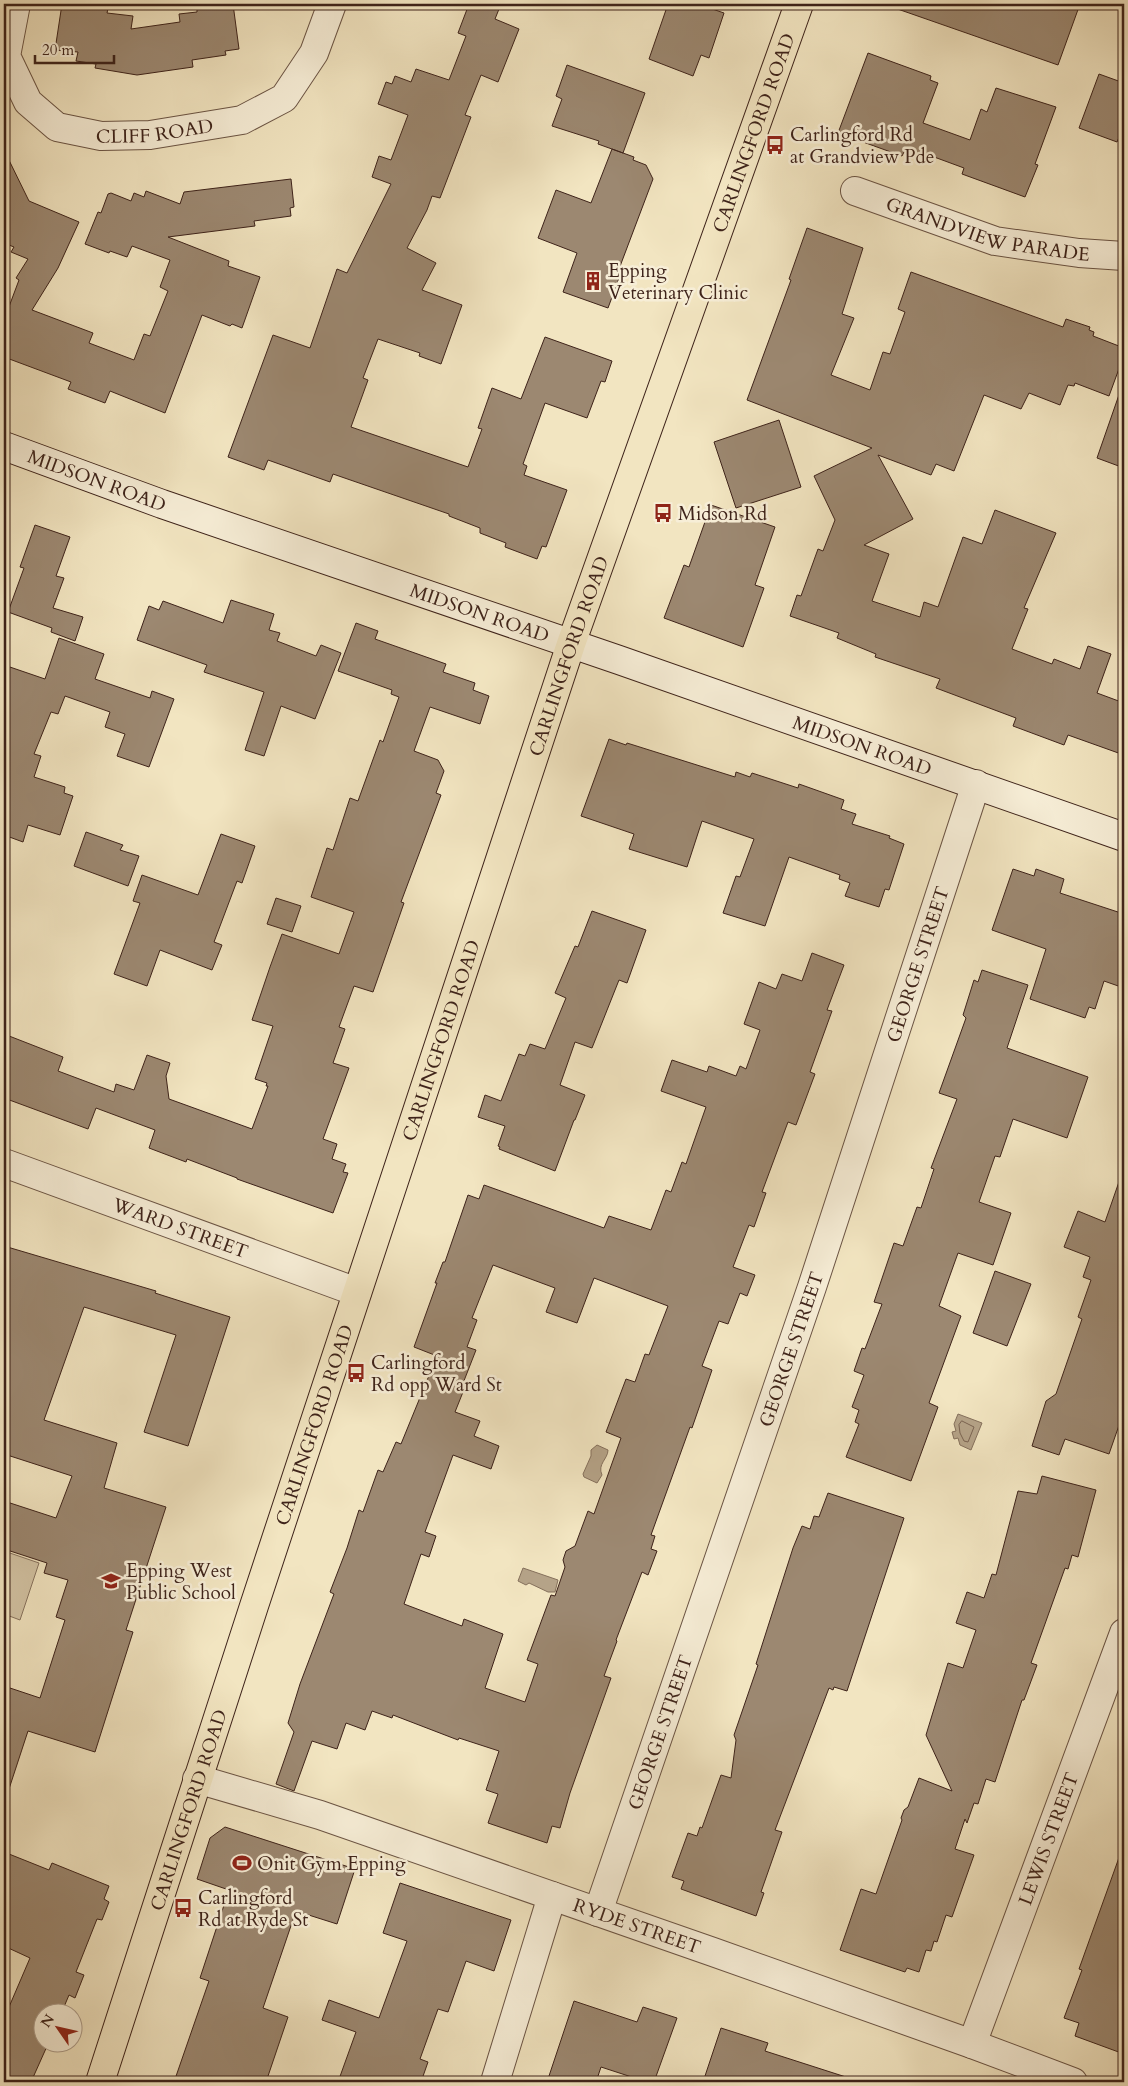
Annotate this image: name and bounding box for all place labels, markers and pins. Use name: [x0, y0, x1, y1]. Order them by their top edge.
place label: Carlingford Rd at Grandview Pde: [790, 122, 934, 170]
bus stop icon: Carlingford Rd at Grandview Pde: [764, 134, 786, 156]
place label: Epping Veterinary Clinic: [608, 258, 748, 306]
building icon: Epping Veterinary Clinic: [582, 270, 604, 292]
place label: Midson Rd: [678, 501, 767, 527]
bus stop icon: Midson Rd: [652, 502, 674, 524]
place label: Carlingford Rd opp Ward St: [371, 1350, 502, 1398]
bus stop icon: Carlingford Rd opp Ward St: [345, 1362, 367, 1384]
place label: Epping West Public School: [126, 1558, 236, 1606]
school or university icon: Epping West Public School: [100, 1570, 122, 1592]
place label: Onit Gym Epping: [257, 1851, 406, 1877]
sports icon: Onit Gym Epping: [231, 1852, 253, 1874]
place label: Carlingford Rd at Ryde St: [198, 1885, 308, 1933]
bus stop icon: Carlingford Rd at Ryde St: [172, 1897, 194, 1919]

